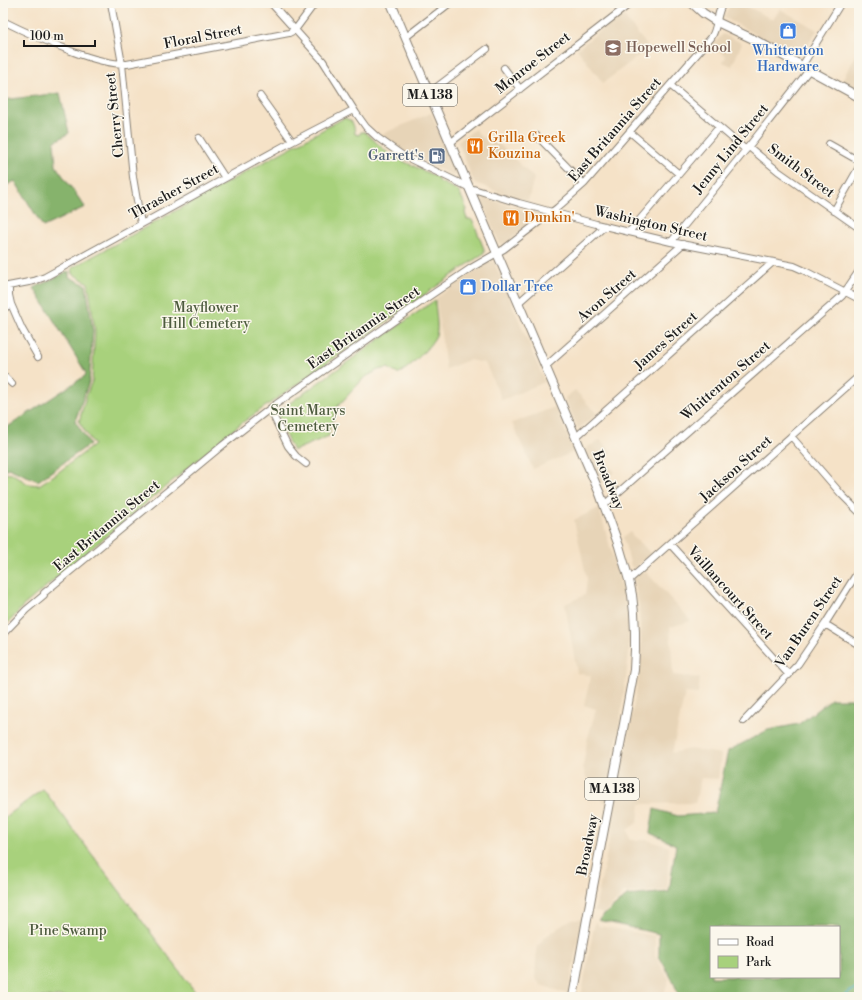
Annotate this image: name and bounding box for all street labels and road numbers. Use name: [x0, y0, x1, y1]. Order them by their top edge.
street label: Floral Street: [162, 21, 244, 53]
street label: Monroe Street: [492, 28, 574, 98]
street label: Cherry Street: [102, 71, 128, 159]
street label: East Britannia Street: [565, 74, 665, 186]
road number: MA 138: [403, 84, 457, 106]
street label: Jenny Lind Street: [689, 100, 773, 198]
street label: Smith Street: [764, 140, 838, 202]
street label: Thrasher Street: [126, 160, 222, 224]
street label: Washington Street: [592, 202, 709, 246]
street label: Avon Street: [573, 265, 640, 327]
street label: East Britannia Street: [304, 282, 424, 374]
street label: James Street: [630, 308, 702, 375]
street label: Whittenton Street: [677, 337, 774, 425]
street label: Jackson Street: [695, 432, 776, 507]
street label: Broadway: [588, 447, 628, 512]
street label: East Britannia Street: [50, 476, 164, 576]
street label: Vaillancourt Street: [683, 542, 777, 643]
street label: Van Buren Street: [771, 572, 846, 672]
road number: MA 138: [585, 778, 639, 800]
street label: Broadway: [573, 813, 603, 878]

